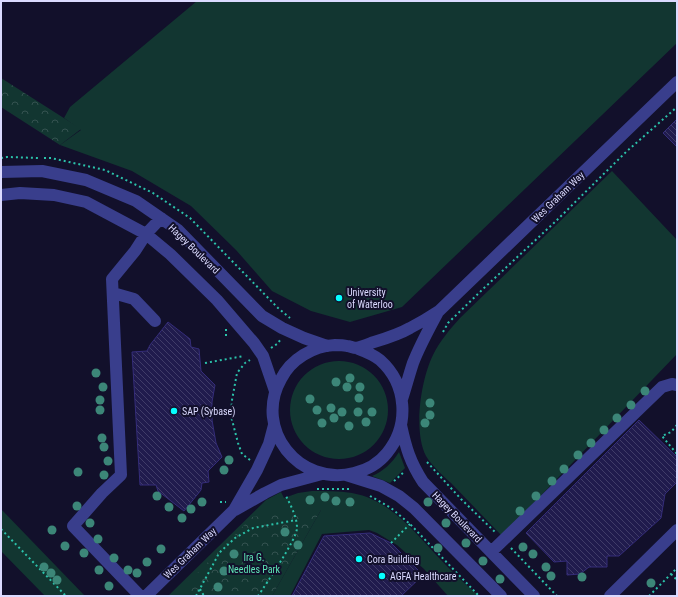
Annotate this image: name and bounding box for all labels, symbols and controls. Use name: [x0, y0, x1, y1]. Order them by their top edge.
street label: Wes Graham Way: [530, 169, 586, 225]
street label: Hagey Boulevard: [166, 222, 222, 276]
place label: University of Waterloo: [347, 287, 393, 310]
marker: University of Waterloo: [334, 293, 344, 303]
marker: SAP (Sybase): [169, 406, 179, 416]
place label: SAP (Sybase): [182, 406, 235, 418]
street label: Hagey Boulevard: [430, 489, 484, 545]
street label: Wes Graham Way: [162, 525, 218, 581]
park label: Ira G. Needles Park: [228, 552, 281, 575]
marker: Cora Building: [354, 554, 364, 564]
place label: Cora Building: [367, 554, 420, 565]
marker: AGFA Healthcare: [377, 571, 387, 581]
place label: AGFA Healthcare: [390, 571, 457, 582]

